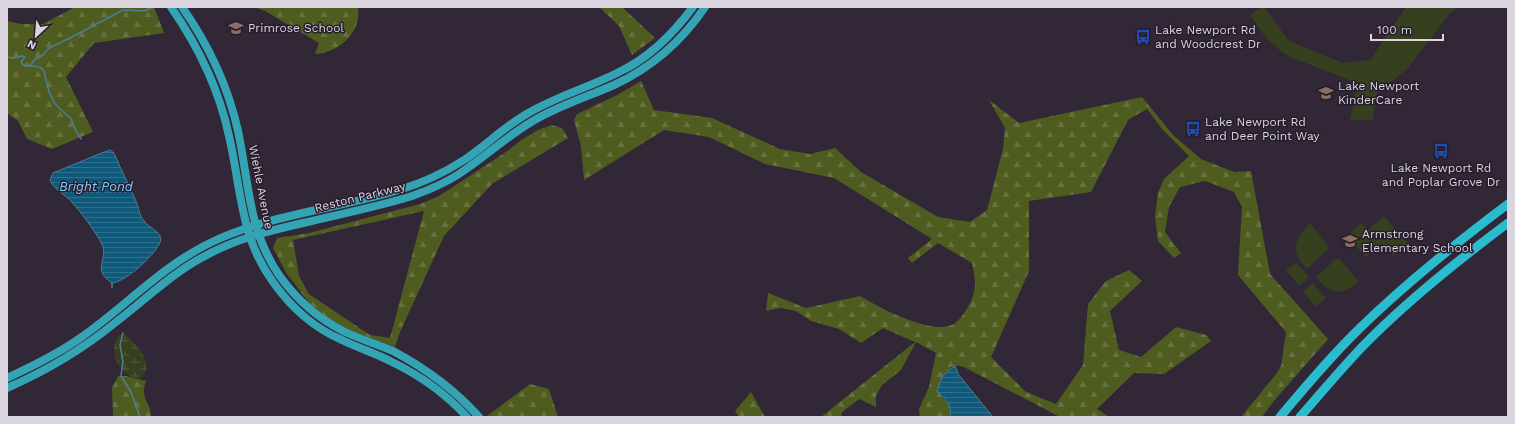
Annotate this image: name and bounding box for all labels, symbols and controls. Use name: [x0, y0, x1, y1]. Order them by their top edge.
north arrow: [16, 16, 56, 56]
scale bar: [1371, 16, 1443, 42]
school or university icon: Primrose School: [227, 19, 245, 37]
place label: Primrose School: [248, 21, 344, 35]
place label: Lake Newport Rd and Woodcrest Dr: [1155, 23, 1261, 51]
text: 100 m: [1377, 23, 1412, 37]
bus stop icon: Lake Newport Rd and Woodcrest Dr: [1134, 28, 1152, 46]
text: N: [25, 37, 38, 52]
place label: Lake Newport KinderCare: [1338, 79, 1419, 107]
school or university icon: Lake Newport KinderCare: [1317, 84, 1335, 102]
place label: Lake Newport Rd and Deer Point Way: [1205, 115, 1320, 143]
bus stop icon: Lake Newport Rd and Deer Point Way: [1184, 120, 1202, 138]
bus stop icon: Lake Newport Rd and Poplar Grove Dr: [1432, 142, 1450, 160]
street label: Wiehle Avenue: [246, 144, 276, 230]
place label: Lake Newport Rd and Poplar Grove Dr: [1382, 161, 1500, 189]
water label: Bright Pond: [59, 179, 134, 194]
street label: Reston Parkway: [313, 179, 408, 215]
place label: Armstrong Elementary School: [1362, 227, 1473, 255]
school or university icon: Armstrong Elementary School: [1341, 232, 1359, 250]

